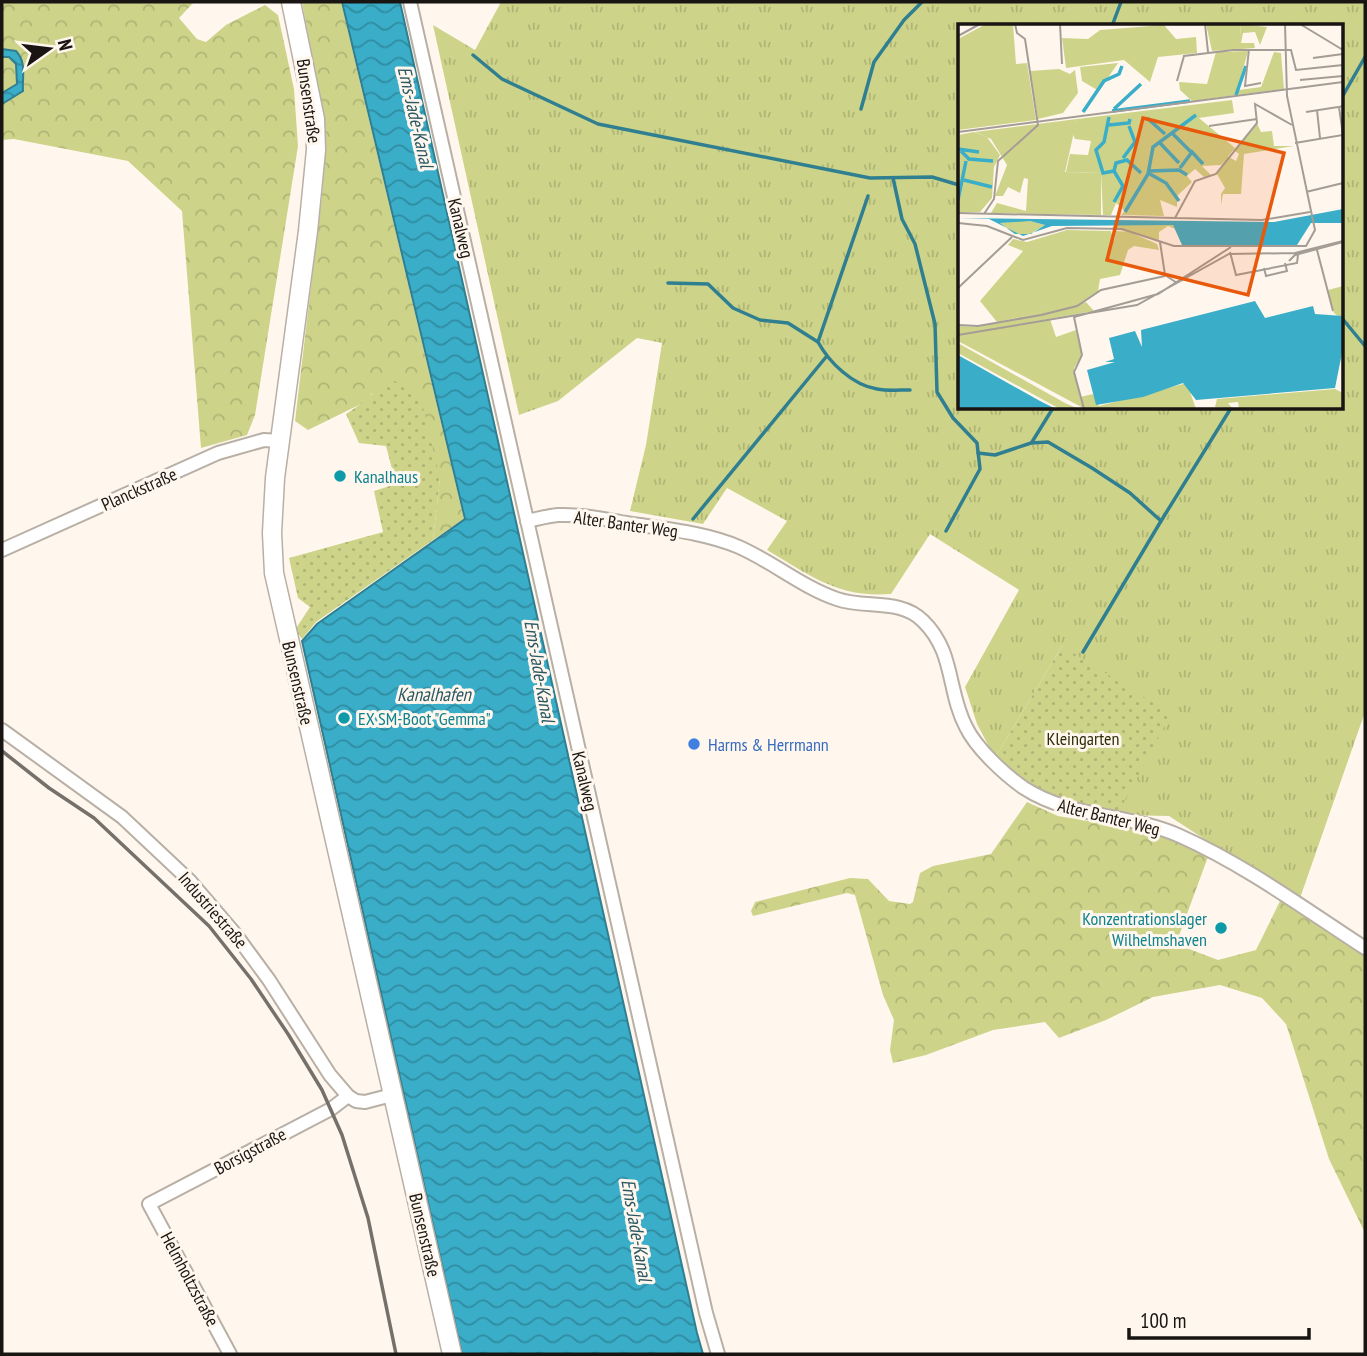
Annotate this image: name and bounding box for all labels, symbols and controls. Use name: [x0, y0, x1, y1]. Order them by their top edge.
north arrow: [14, 14, 84, 84]
inset map: [958, 24, 1342, 410]
text: N: [53, 37, 78, 53]
street label: Bunsenstraße: [292, 57, 326, 145]
water label: Ems-Jade-Kanal: [393, 64, 440, 171]
street label: Kanalweg: [443, 196, 479, 260]
street label: Planckstraße: [98, 462, 180, 516]
place label: Kanalhaus: [354, 465, 418, 488]
marker: Kanalhaus: [332, 468, 348, 484]
street label: Alter Banter Weg: [573, 505, 679, 543]
water label: Ems-Jade-Kanal: [519, 618, 561, 725]
street label: Bunsenstraße: [277, 639, 319, 727]
water label: Kanalhafen: [397, 682, 473, 706]
place label: EX SM-Boot "Gemma": [358, 707, 491, 730]
marker: EX SM-Boot "Gemma": [336, 710, 352, 726]
park label: Kleingarten: [1047, 727, 1119, 750]
place label: Harms & Herrmann: [708, 733, 829, 756]
marker: Harms & Herrmann: [686, 736, 702, 752]
street label: Kanalweg: [567, 749, 603, 813]
street label: Alter Banter Weg: [1056, 793, 1162, 841]
street label: Industriestraße: [173, 867, 253, 953]
place label: Konzentrationslager Wilhelmshaven: [1082, 907, 1207, 951]
marker: Konzentrationslager Wilhelmshaven: [1213, 920, 1229, 936]
street label: Borsigstraße: [210, 1122, 290, 1180]
water label: Ems-Jade-Kanal: [616, 1177, 658, 1284]
street label: Bunsenstraße: [404, 1191, 446, 1279]
street label: Helmholtzstraße: [156, 1228, 224, 1330]
scale bar: [1129, 1296, 1309, 1340]
text: 100 m: [1140, 1307, 1186, 1334]

